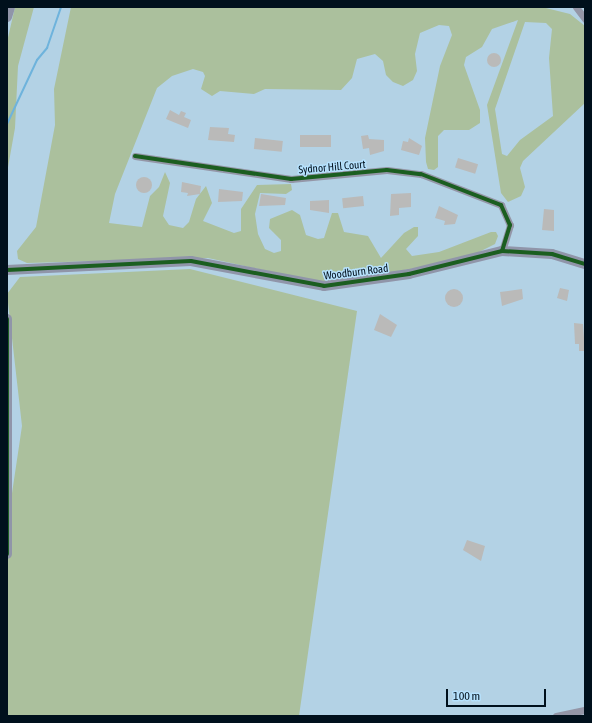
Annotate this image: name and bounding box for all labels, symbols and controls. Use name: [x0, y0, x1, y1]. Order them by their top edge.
street label: Sydnor Hill Court: [298, 157, 366, 177]
street label: Woodburn Road: [323, 261, 389, 283]
scale bar: [448, 681, 548, 707]
text: 100 m: [453, 689, 480, 703]

